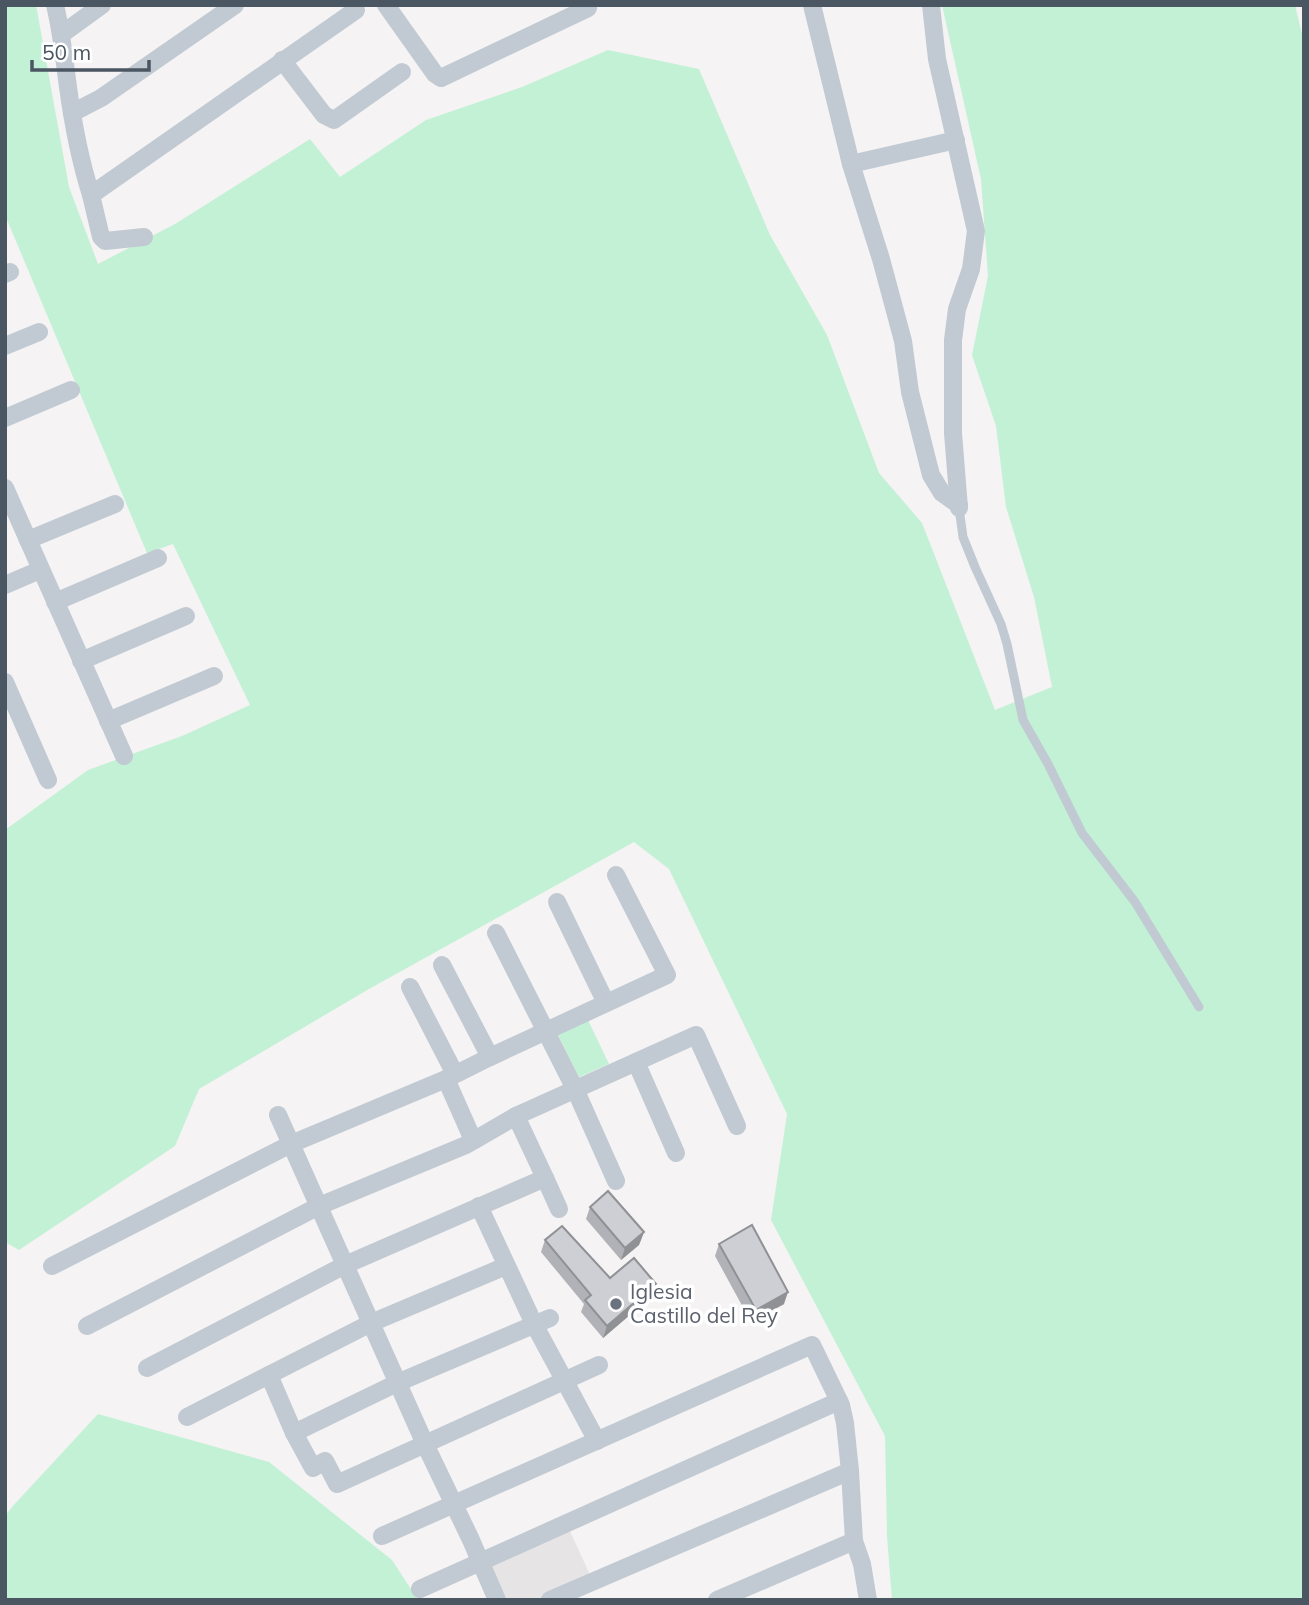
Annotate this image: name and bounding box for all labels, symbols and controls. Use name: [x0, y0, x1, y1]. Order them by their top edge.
scale bar: [32, 28, 149, 72]
text: 50 m: [42, 39, 91, 65]
place label: Iglesia Castillo del Rey: [630, 1278, 778, 1328]
marker: Iglesia Castillo del Rey: [608, 1296, 624, 1312]

